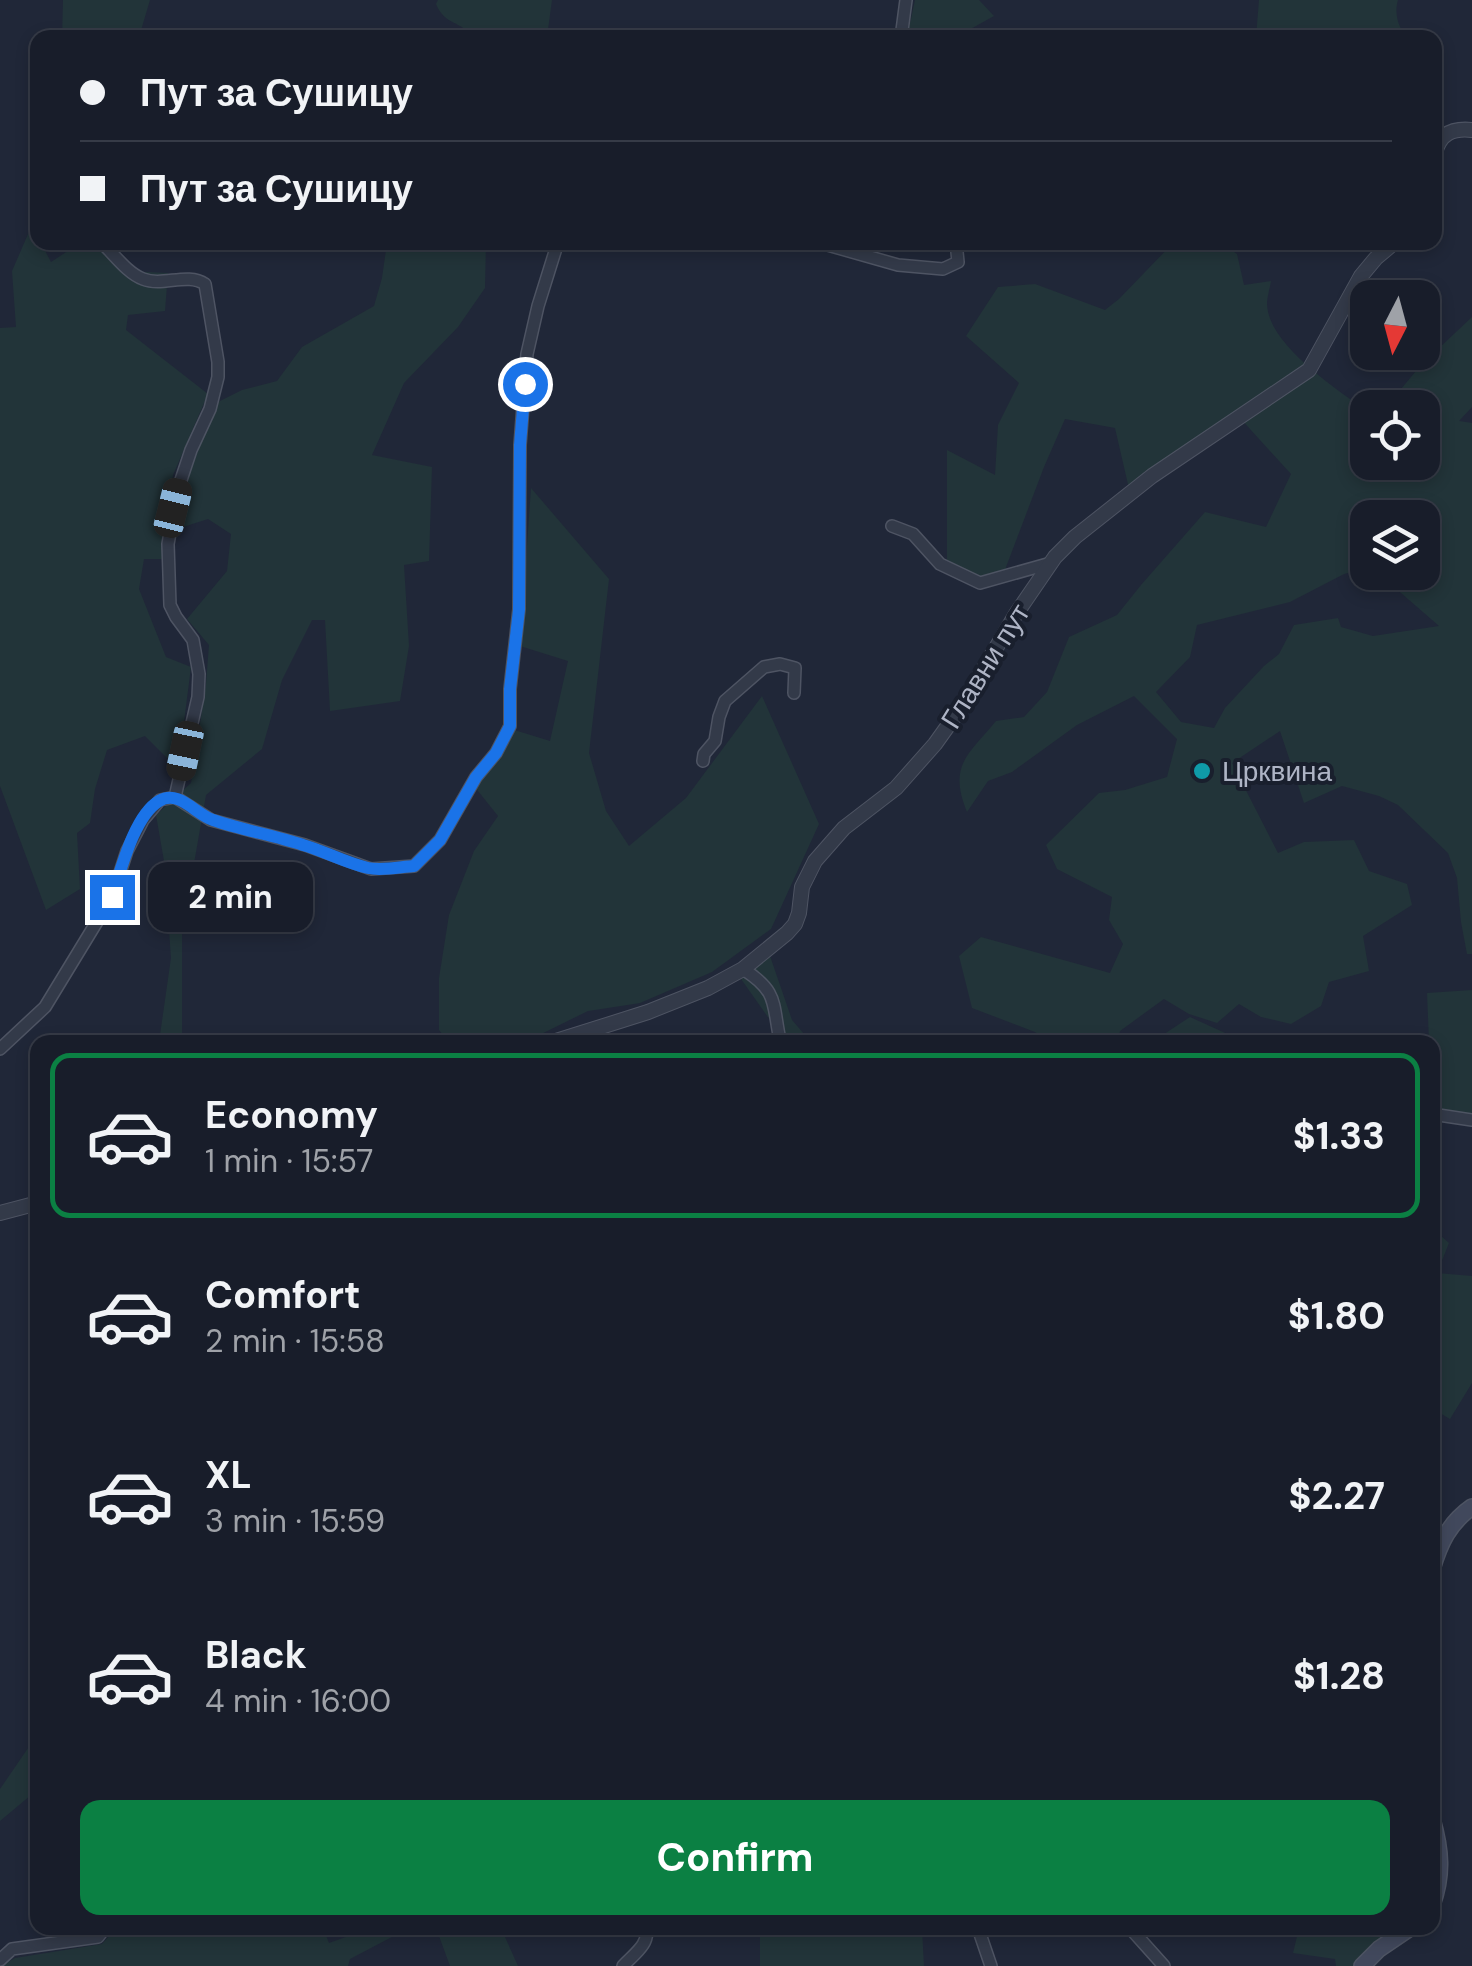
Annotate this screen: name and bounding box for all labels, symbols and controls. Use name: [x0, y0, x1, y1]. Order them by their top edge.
text: Пут за Сушицу: [140, 68, 413, 118]
text: Пут за Сушицу: [140, 164, 413, 214]
north arrow: [1350, 280, 1440, 370]
map controls: [1350, 280, 1440, 590]
route start: [503, 362, 548, 407]
button: locate: [1350, 390, 1440, 480]
car: [151, 475, 195, 541]
button: layers: [1350, 500, 1440, 590]
street label: Главни пут: [932, 597, 1039, 736]
car: [164, 719, 206, 783]
place label: Црквина: [1222, 753, 1333, 790]
marker: Црквина: [1191, 760, 1213, 782]
callout: 2 min: [147, 862, 312, 932]
route end: [90, 875, 135, 920]
text: 2 min: [188, 876, 273, 918]
text: Economy: [205, 1090, 378, 1140]
icon: car: [85, 1091, 175, 1181]
text: $1.33: [1293, 1111, 1385, 1161]
text: 1 min · 15:57: [205, 1140, 373, 1182]
text: Comfort: [205, 1270, 361, 1320]
icon: car: [85, 1271, 175, 1361]
text: $1.80: [1288, 1291, 1385, 1341]
text: 2 min · 15:58: [205, 1320, 385, 1362]
text: XL: [205, 1450, 252, 1500]
icon: car: [85, 1451, 175, 1541]
text: $2.27: [1288, 1471, 1385, 1521]
text: 3 min · 15:59: [205, 1500, 385, 1542]
text: Black: [205, 1630, 307, 1680]
icon: car: [85, 1631, 175, 1721]
text: $1.28: [1293, 1651, 1385, 1701]
text: 4 min · 16:00: [205, 1680, 391, 1722]
button: Confirm: [80, 1800, 1390, 1915]

